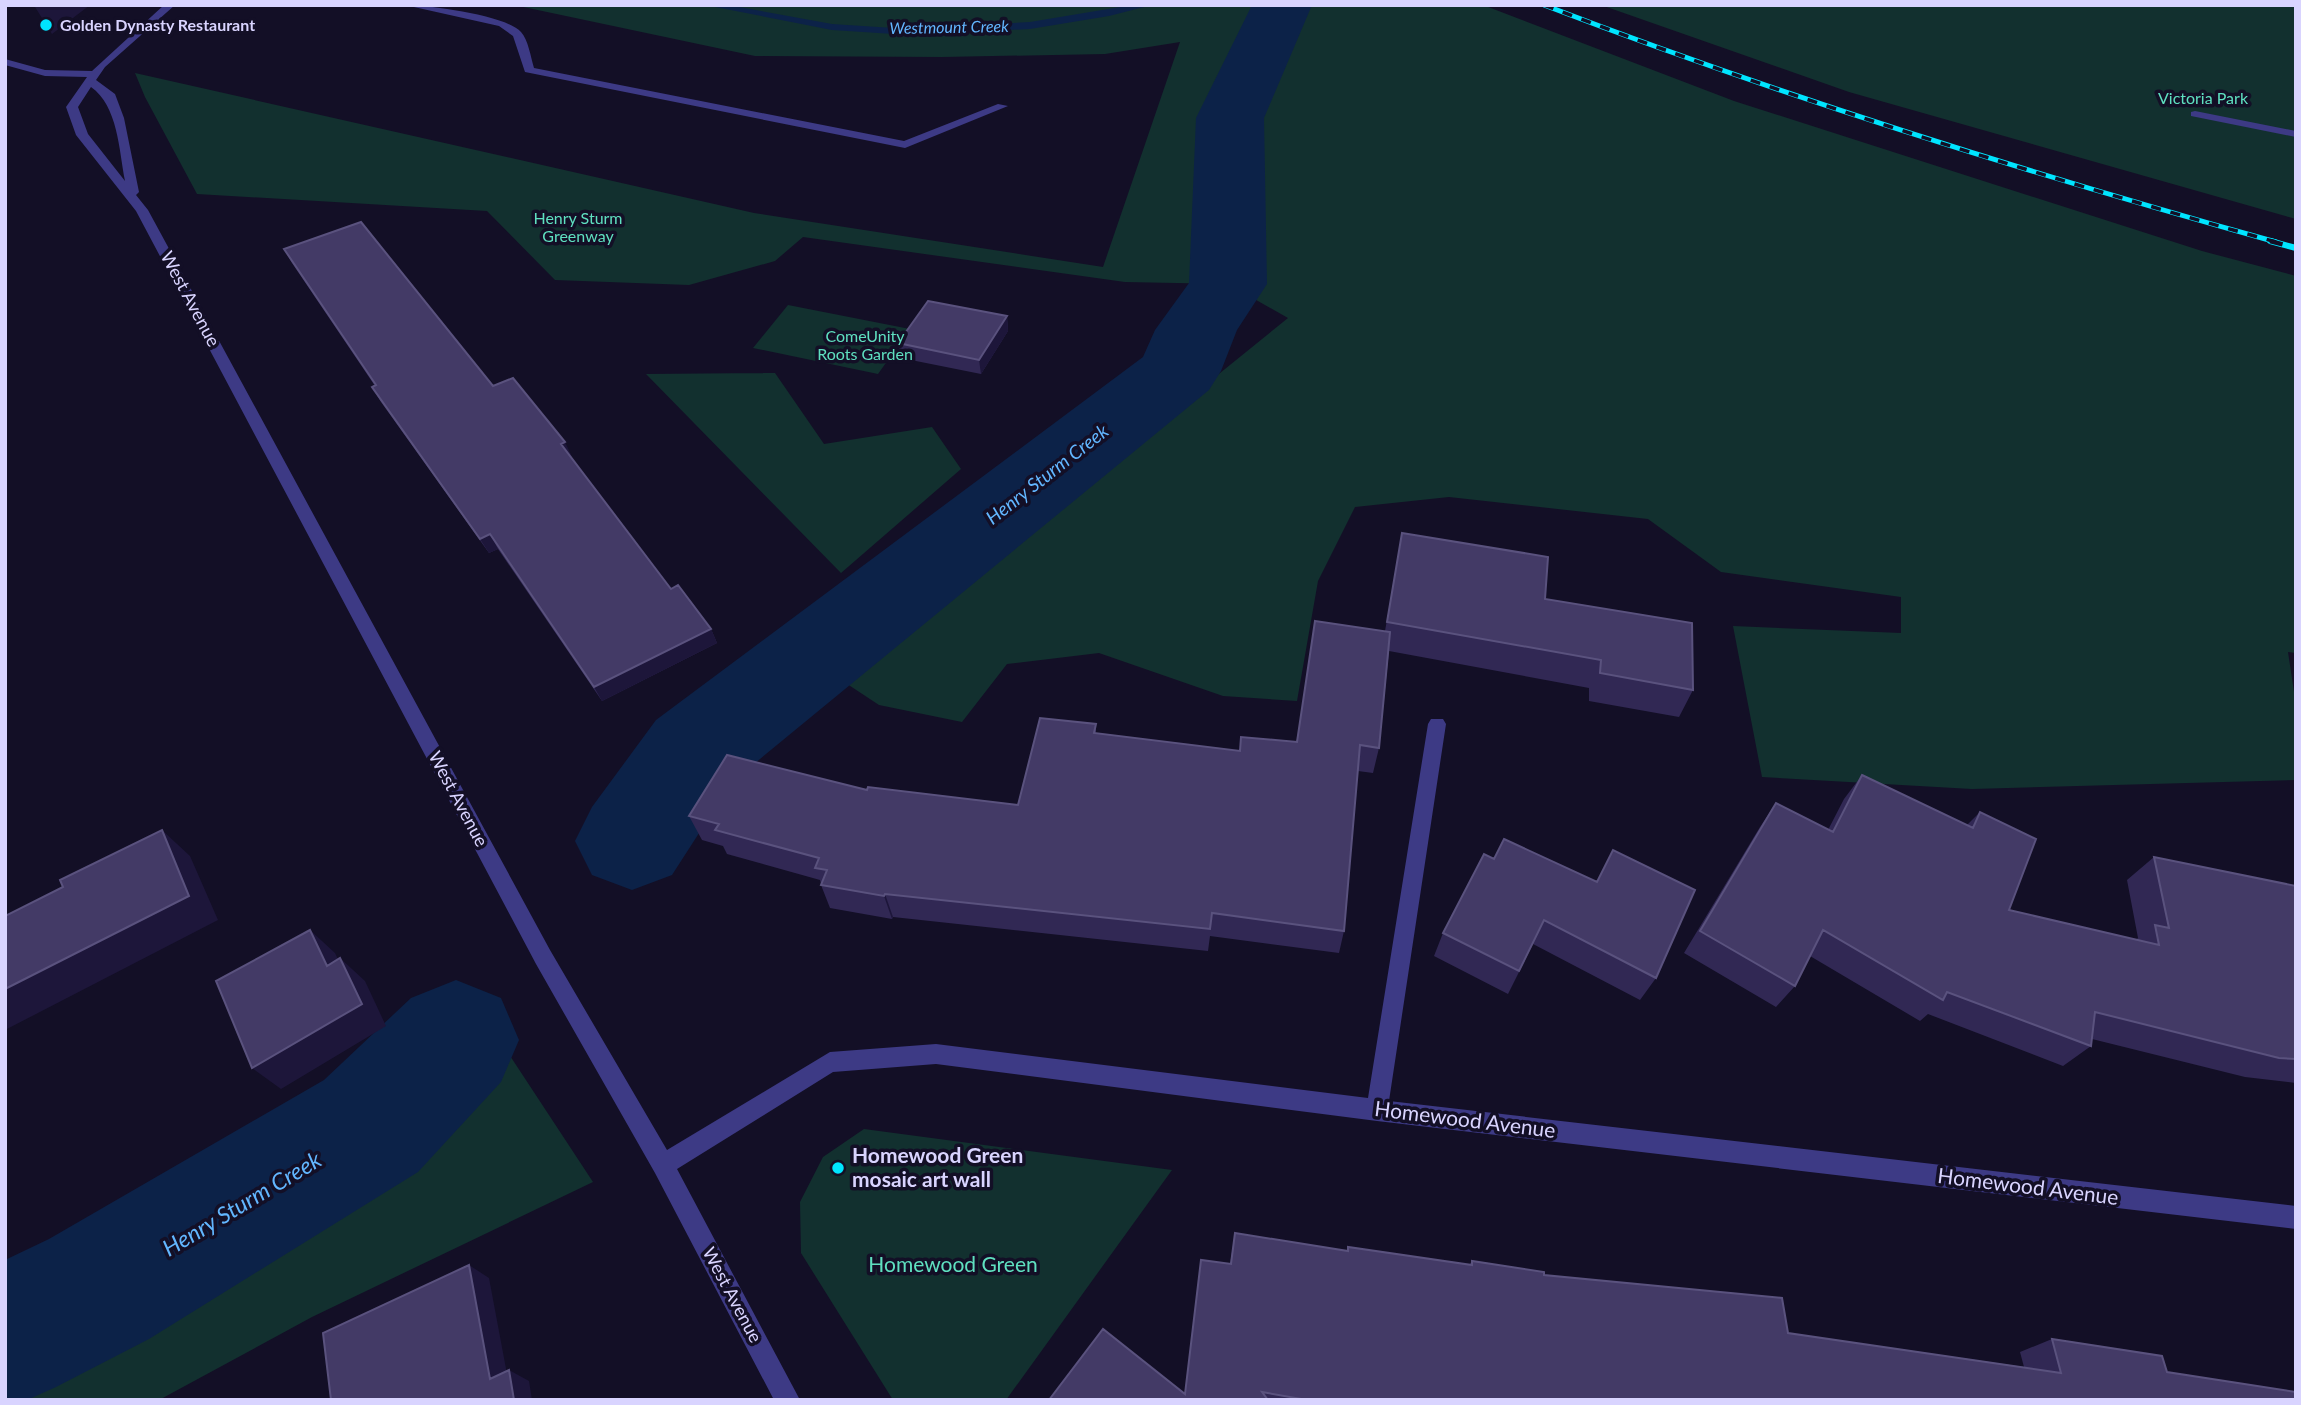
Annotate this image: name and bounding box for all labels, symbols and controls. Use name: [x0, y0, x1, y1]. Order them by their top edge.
place label: Golden Dynasty Restaurant: [60, 15, 255, 34]
water label: Westmount Creek: [889, 16, 1009, 37]
marker: Golden Dynasty Restaurant: [38, 17, 54, 33]
park label: Victoria Park: [2158, 88, 2249, 107]
park label: Henry Sturm Greenway: [533, 208, 623, 245]
street label: West Avenue: [157, 247, 225, 350]
park label: ComeUnity Roots Garden: [817, 326, 913, 363]
water label: Henry Sturm Creek: [981, 418, 1113, 529]
street label: West Avenue: [425, 747, 493, 850]
street label: Homewood Avenue: [1373, 1095, 1557, 1142]
place label: Homewood Green mosaic art wall: [852, 1142, 1023, 1191]
water label: Henry Sturm Creek: [157, 1144, 327, 1262]
marker: Homewood Green mosaic art wall: [830, 1160, 846, 1176]
street label: Homewood Avenue: [1936, 1162, 2120, 1209]
street label: West Avenue: [699, 1243, 767, 1346]
park label: Homewood Green: [868, 1251, 1038, 1276]

